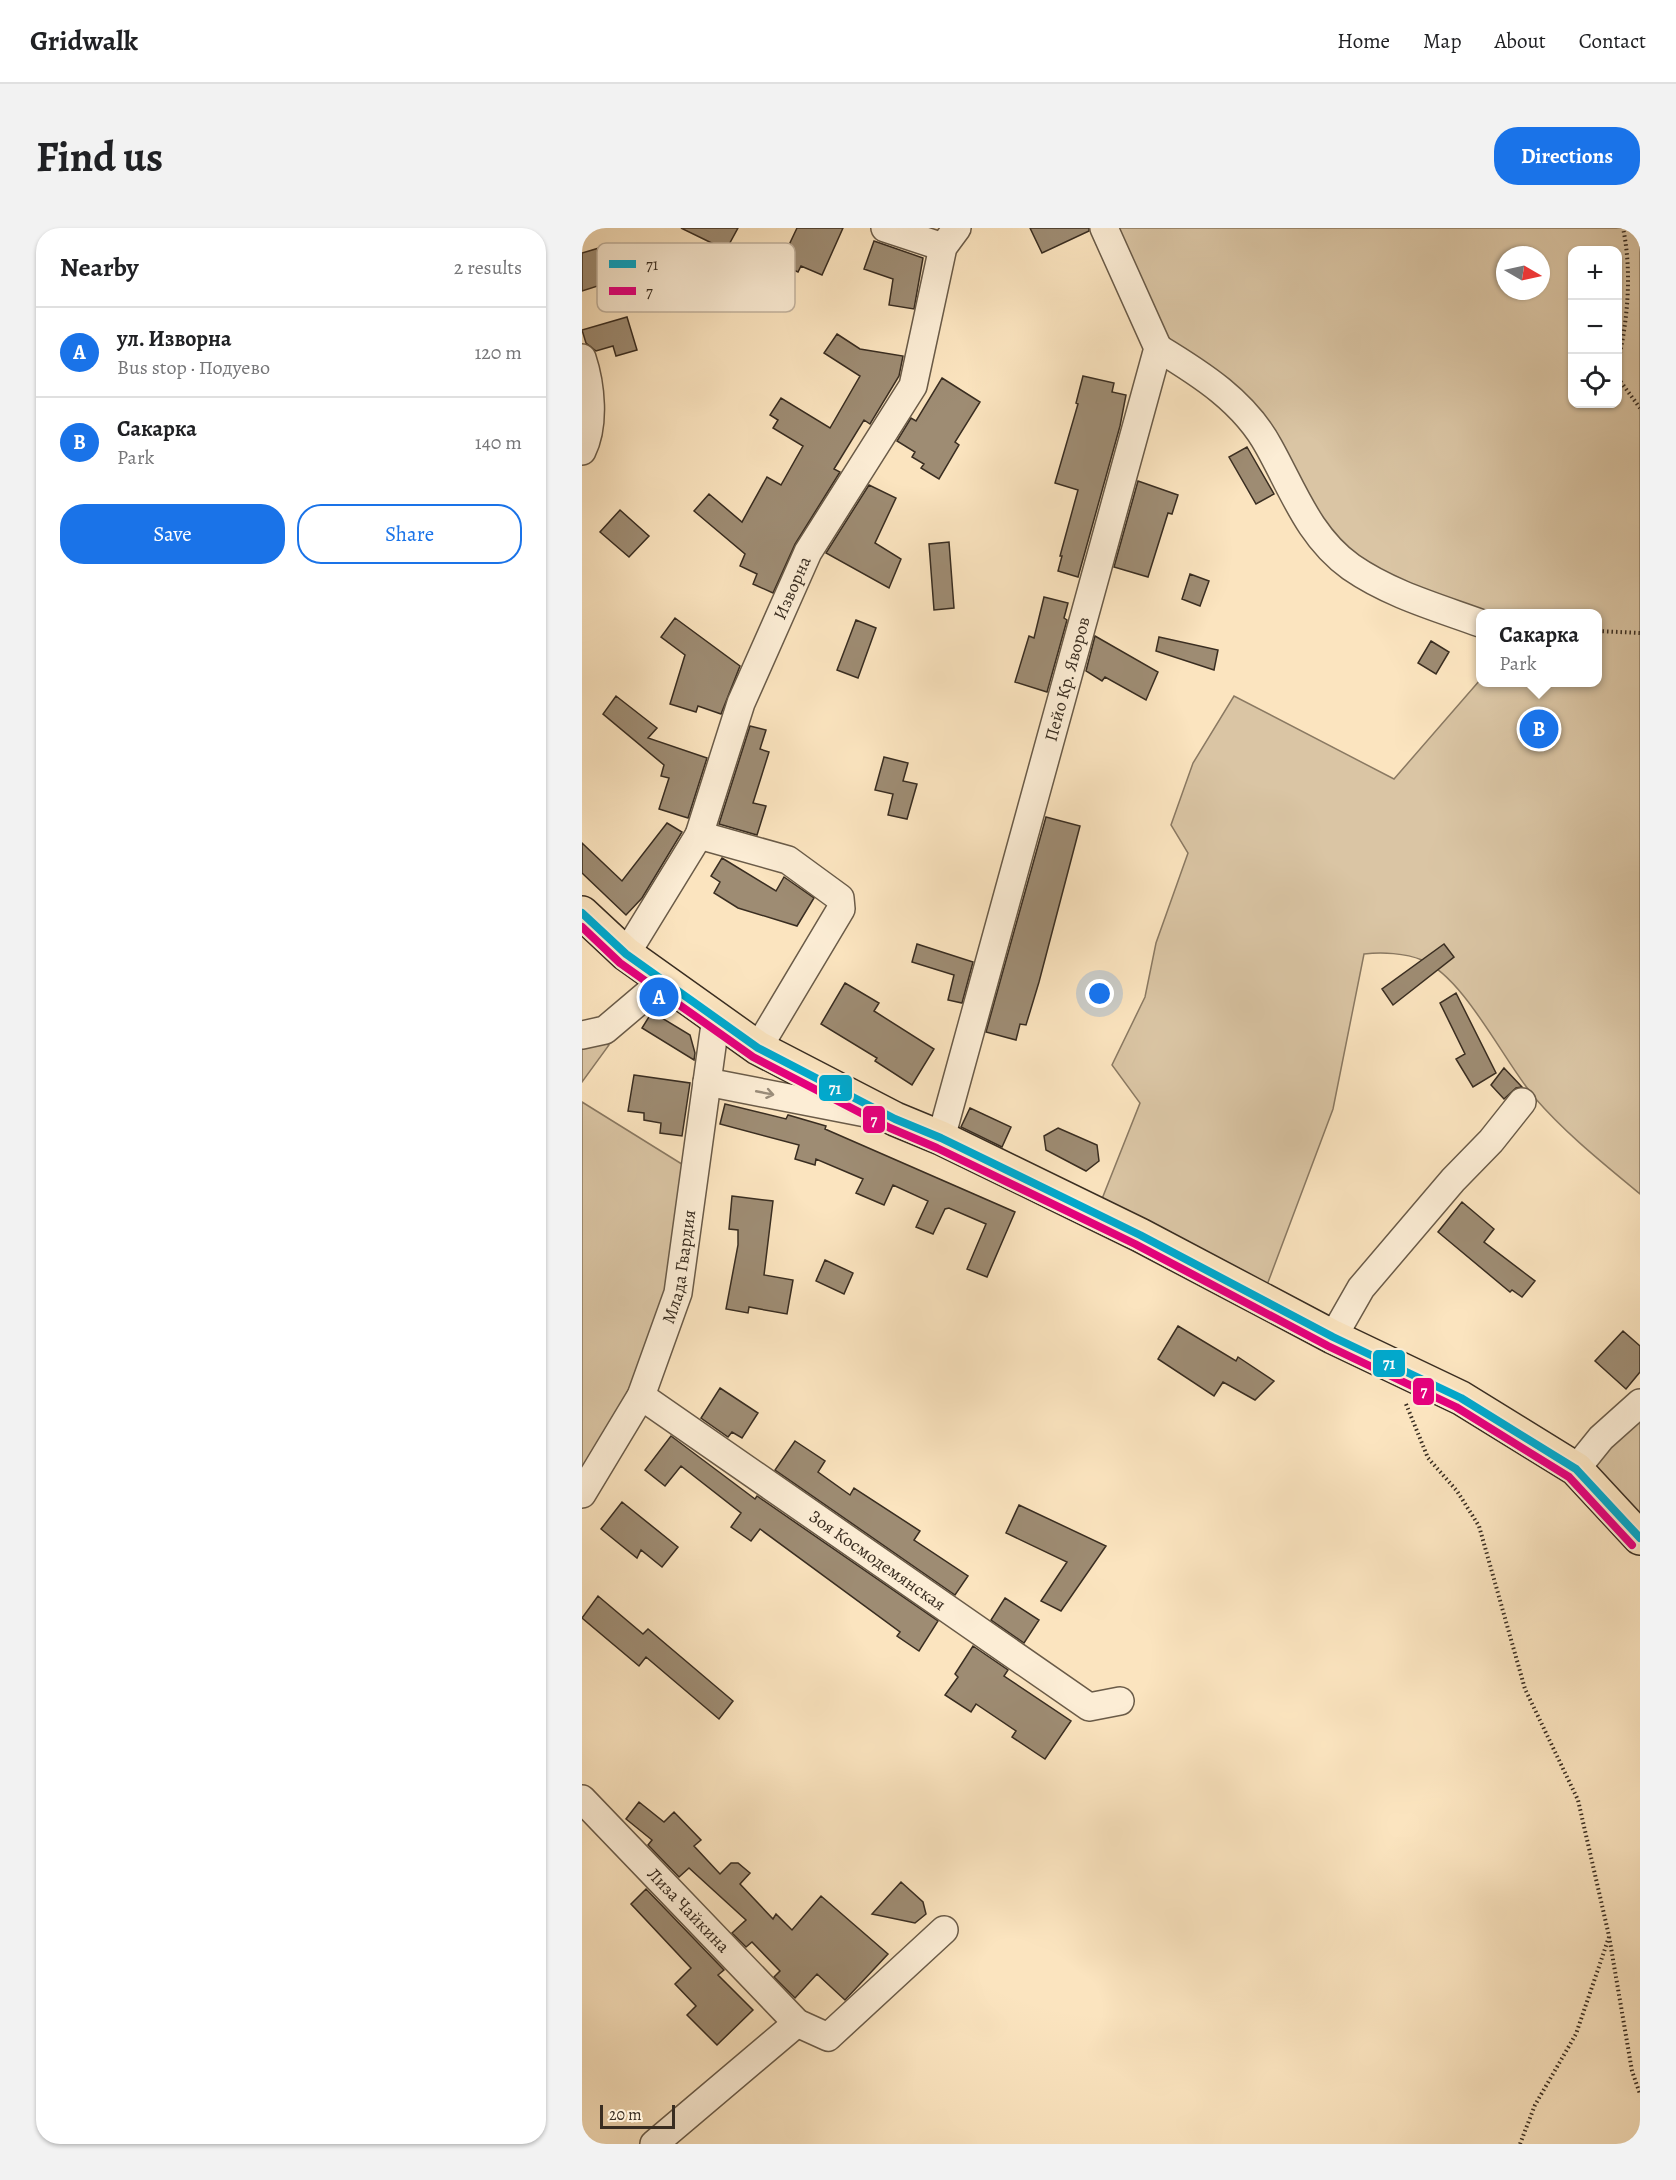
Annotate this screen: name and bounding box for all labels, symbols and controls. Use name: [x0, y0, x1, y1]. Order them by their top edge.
text: Gridwalk: [30, 22, 138, 60]
text: Home: [1337, 27, 1390, 55]
text: Map: [1423, 27, 1461, 55]
text: About: [1494, 27, 1546, 55]
text: Contact: [1579, 27, 1646, 55]
button: Directions: [1494, 127, 1640, 185]
text: Find us: [36, 128, 163, 185]
legend: [597, 243, 795, 312]
north arrow: [1496, 246, 1550, 300]
map controls: [1568, 246, 1622, 408]
button: +: [1568, 246, 1622, 300]
text: Nearby: [60, 250, 139, 285]
text: 2 results: [454, 254, 522, 281]
text: 71: [646, 254, 659, 276]
text: 7: [646, 281, 653, 303]
button: −: [1568, 300, 1622, 354]
text: ул. Изворна: [117, 324, 232, 354]
text: A: [73, 339, 86, 366]
text: 120 m: [474, 339, 522, 366]
text: Bus stop · Подуево: [117, 354, 270, 381]
button: locate: [1568, 354, 1622, 408]
text: Сакарка: [117, 414, 197, 444]
text: B: [73, 429, 86, 456]
text: 140 m: [475, 429, 522, 456]
text: Park: [117, 444, 155, 471]
button: Save: [60, 504, 285, 564]
button: Share: [297, 504, 522, 564]
street label: Изворна: [767, 552, 817, 624]
popup: [1476, 609, 1602, 687]
street label: Пейо Кр. Яворов: [1039, 614, 1096, 744]
text: Сакарка: [1499, 620, 1579, 650]
text: Park: [1499, 650, 1537, 677]
pin: B: [1520, 706, 1558, 752]
pin: A: [640, 974, 679, 1020]
your location: [1085, 979, 1114, 1008]
line badge: 71: [818, 1074, 853, 1102]
text: 71: [829, 1078, 842, 1100]
one-way arrow: [755, 1088, 774, 1099]
line badge: 7: [862, 1105, 886, 1134]
text: 7: [871, 1110, 878, 1132]
street label: Млада Гвардия: [656, 1208, 701, 1327]
line badge: 71: [1372, 1349, 1406, 1378]
text: 71: [1383, 1353, 1396, 1375]
line badge: 7: [1412, 1377, 1435, 1406]
text: 7: [1421, 1381, 1428, 1403]
street label: Зоя Космодемянская: [804, 1504, 951, 1616]
street label: Лиза Чайкина: [642, 1862, 736, 1958]
scale bar: [600, 2102, 675, 2130]
text: 20 m: [609, 2104, 642, 2126]

